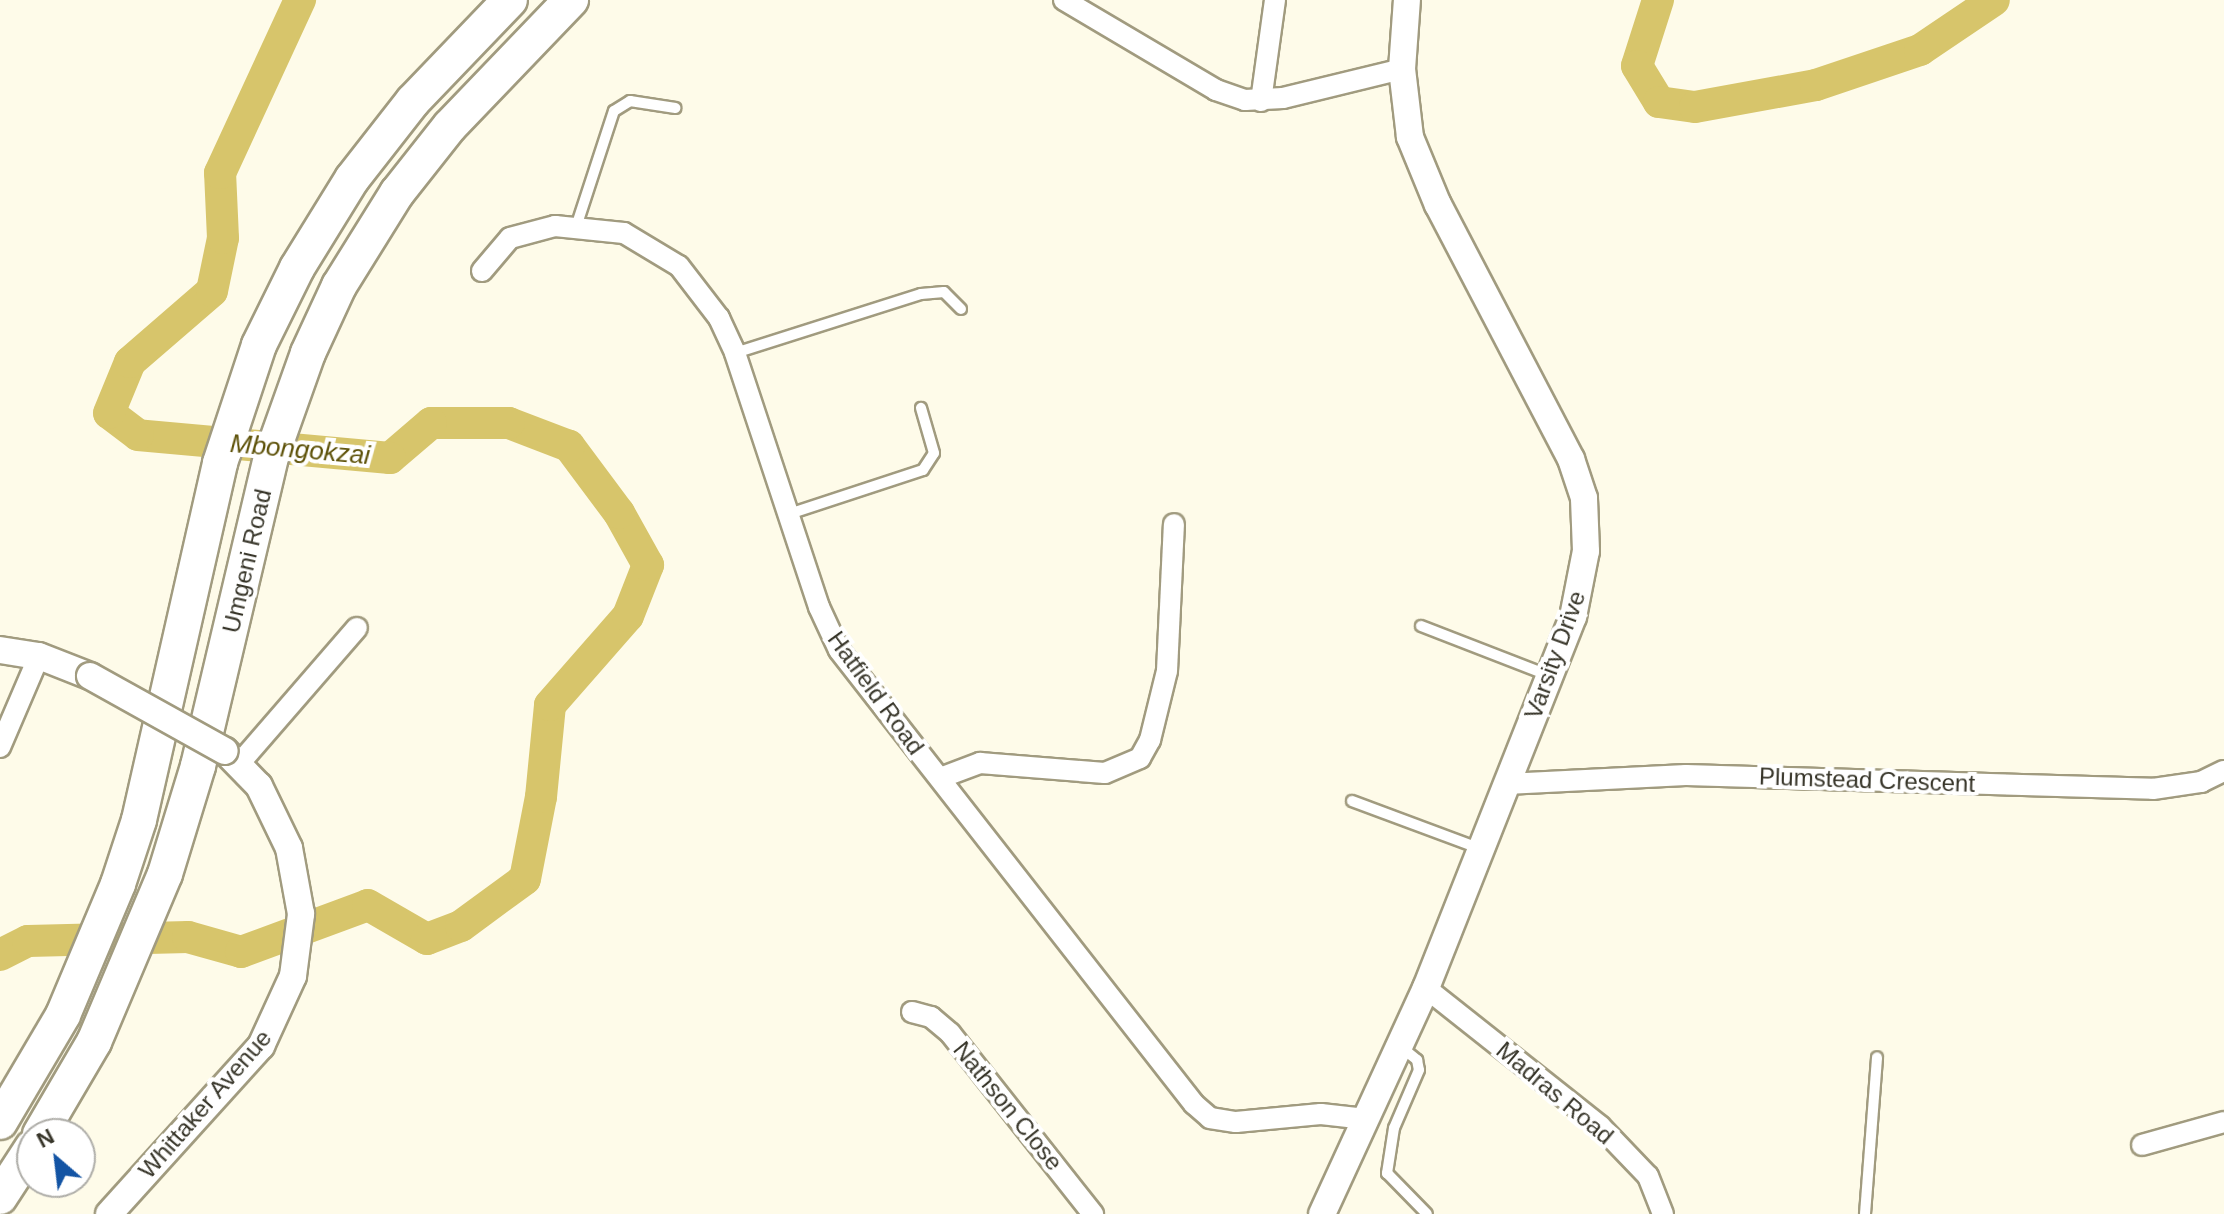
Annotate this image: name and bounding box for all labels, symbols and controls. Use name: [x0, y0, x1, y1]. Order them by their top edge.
water label: Mbongokzai: [229, 428, 371, 472]
street label: Umgeni Road: [216, 486, 278, 636]
street label: Varsity Drive: [1519, 587, 1591, 723]
street label: Hatfield Road: [822, 626, 930, 760]
street label: Plumstead Crescent: [1759, 762, 1975, 798]
street label: Whittaker Avenue: [132, 1023, 278, 1185]
street label: Nathson Close: [947, 1036, 1069, 1176]
street label: Madras Road: [1491, 1036, 1619, 1150]
north arrow: [16, 1118, 96, 1198]
text: N: [33, 1123, 58, 1153]

